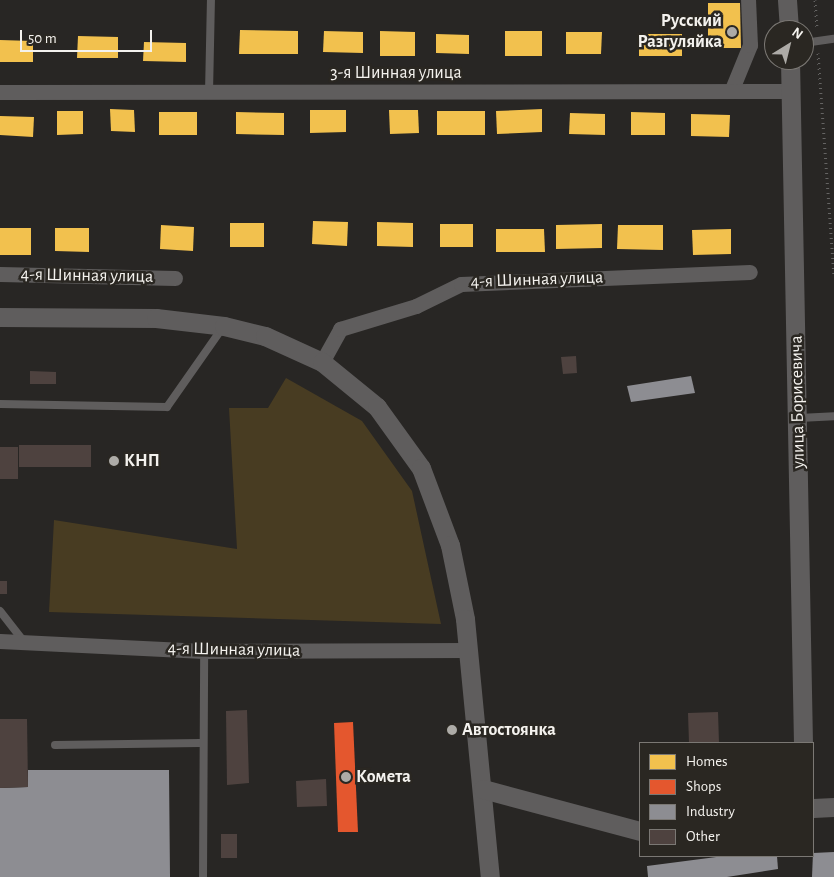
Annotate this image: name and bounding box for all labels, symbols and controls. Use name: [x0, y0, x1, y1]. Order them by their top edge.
place label: Русский Разгуляйка: [637, 11, 722, 54]
scale bar: [22, 20, 155, 52]
north arrow: [764, 20, 814, 70]
text: N: [789, 25, 805, 42]
marker: Русский Разгуляйка: [726, 26, 738, 38]
text: 50 m: [28, 31, 57, 46]
street label: 3-я Шинная улица: [330, 62, 462, 84]
street label: 4-я Шинная улица: [21, 264, 153, 288]
street label: 4-я Шинная улица: [470, 267, 604, 293]
street label: улица Борисевича: [786, 335, 810, 469]
place label: КНП: [124, 450, 160, 472]
marker: КНП: [108, 455, 120, 467]
street label: 4-я Шинная улица: [168, 638, 300, 662]
place label: Автостоянка: [462, 719, 556, 741]
marker: Автостоянка: [446, 724, 458, 736]
legend: [639, 742, 814, 857]
text: Homes: [686, 754, 728, 769]
place label: Комета: [356, 766, 411, 788]
marker: Комета: [340, 771, 352, 783]
text: Shops: [686, 779, 721, 794]
text: Industry: [686, 804, 735, 819]
text: Other: [686, 829, 720, 844]

